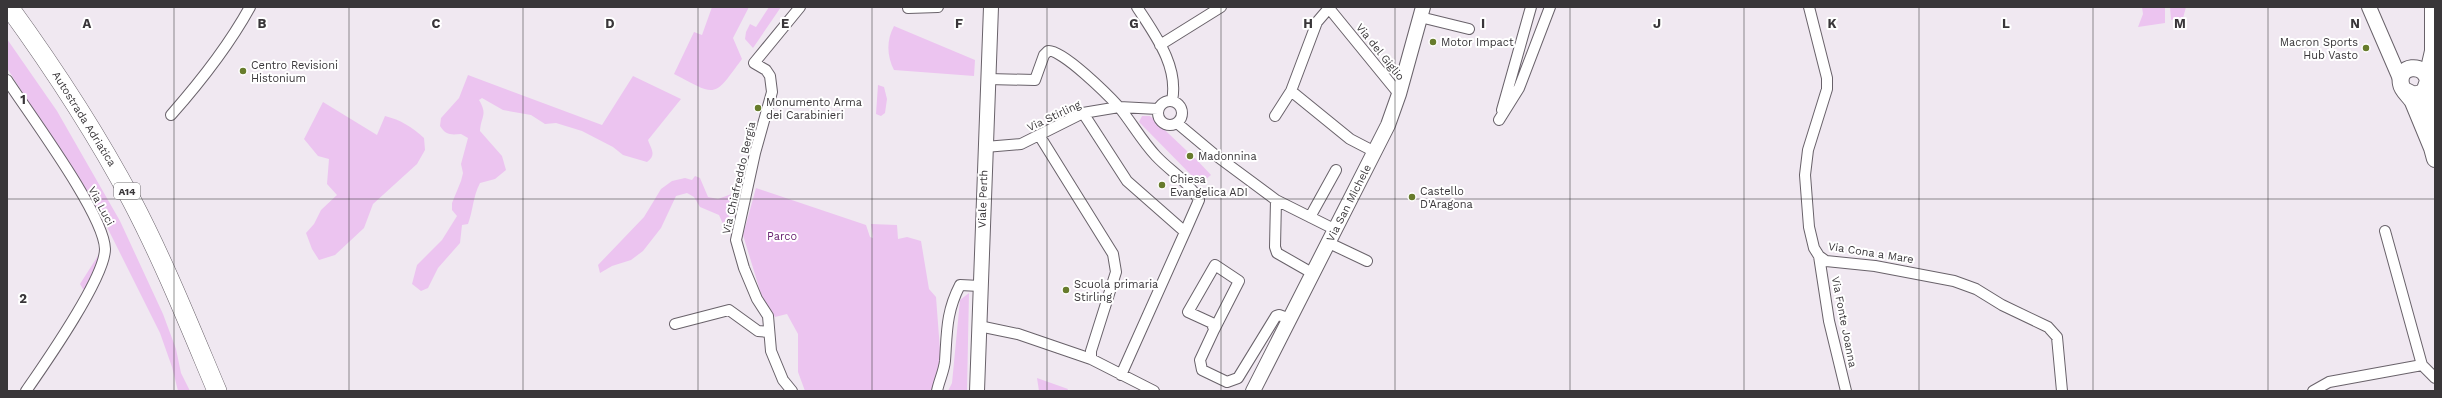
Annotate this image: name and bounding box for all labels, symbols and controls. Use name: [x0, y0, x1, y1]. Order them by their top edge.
text: A: [83, 16, 92, 31]
text: B: [258, 16, 267, 31]
text: C: [432, 16, 441, 31]
text: D: [605, 16, 615, 31]
text: E: [781, 16, 789, 31]
text: F: [955, 16, 963, 31]
text: G: [1129, 16, 1139, 31]
text: H: [1303, 16, 1313, 31]
text: I: [1481, 16, 1485, 31]
text: J: [1653, 16, 1661, 31]
text: K: [1827, 16, 1837, 31]
text: L: [2002, 16, 2010, 31]
text: M: [2174, 16, 2186, 31]
text: N: [2350, 16, 2360, 31]
street label: Via del Giglio: [1353, 21, 1407, 83]
place label: Motor Impact: [1441, 36, 1514, 49]
place label: Macron Sports Hub Vasto: [2280, 36, 2358, 62]
marker: Motor Impact: [1428, 37, 1438, 47]
marker: Macron Sports Hub Vasto: [2361, 43, 2371, 53]
place label: Centro Revisioni Histonium: [251, 59, 338, 85]
marker: Centro Revisioni Histonium: [238, 66, 248, 76]
street label: Autostrada Adriatica: [49, 69, 119, 169]
text: 1: [20, 92, 26, 107]
place label: Monumento Arma dei Carabinieri: [766, 96, 862, 122]
street label: Via Stirling: [1025, 98, 1083, 134]
marker: Monumento Arma dei Carabinieri: [753, 103, 763, 113]
street label: Via Chiafreddo Bergia: [720, 120, 758, 236]
place label: Madonnina: [1198, 150, 1257, 163]
marker: Madonnina: [1185, 151, 1195, 161]
street label: Via San Michele: [1324, 162, 1374, 244]
street label: Viale Perth: [975, 170, 991, 228]
place label: Chiesa Evangelica ADI: [1170, 173, 1248, 199]
marker: Chiesa Evangelica ADI: [1157, 180, 1167, 190]
road number: A14: [114, 183, 140, 199]
street label: Via Luci: [85, 184, 117, 228]
place label: Castello D'Aragona: [1420, 185, 1473, 211]
marker: Castello D'Aragona: [1407, 192, 1417, 202]
park label: Parco: [767, 230, 797, 243]
street label: Via Cona a Mare: [1827, 240, 1915, 266]
street label: Via Fonte Joanna: [1829, 275, 1859, 369]
place label: Scuola primaria Stirling: [1074, 278, 1158, 304]
marker: Scuola primaria Stirling: [1061, 285, 1071, 295]
text: 2: [19, 291, 27, 306]

